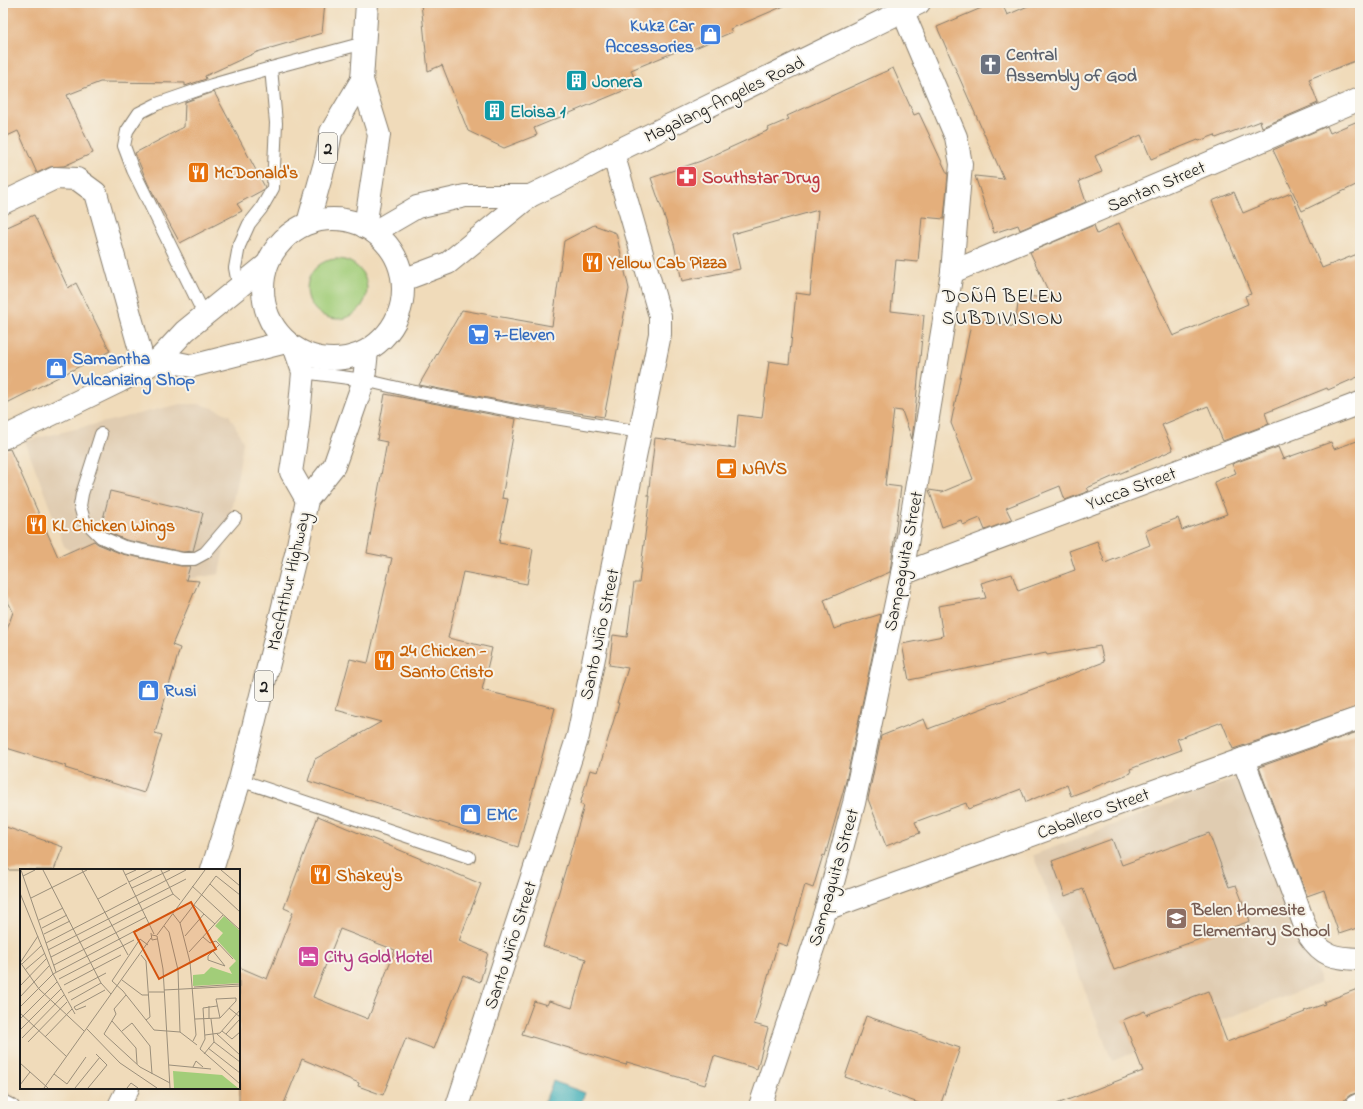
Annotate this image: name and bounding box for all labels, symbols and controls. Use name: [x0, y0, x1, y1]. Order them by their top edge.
place label: Kukz Car Accessories: [605, 14, 694, 61]
shop icon: Kukz Car Accessories: [697, 22, 723, 48]
place label: Central Assembly of God: [1006, 43, 1138, 91]
street label: Magalang-Angeles Road: [641, 51, 810, 152]
church icon: Central Assembly of God: [978, 51, 1004, 77]
building icon: Jonera: [564, 68, 590, 94]
place label: Jonera: [592, 70, 643, 96]
building icon: Eloisa 1: [481, 98, 507, 124]
place label: Eloisa 1: [510, 100, 566, 126]
road number: 2: [319, 133, 337, 163]
street label: Santan Street: [1104, 155, 1210, 220]
restaurant icon: McDonald's: [186, 159, 212, 185]
place label: McDonald's: [214, 161, 298, 187]
pharmacy icon: Southstar Drug: [674, 164, 700, 190]
place label: Southstar Drug: [702, 166, 820, 193]
restaurant icon: Yellow Cab Pizza: [579, 249, 605, 275]
place label: Yellow Cab Pizza: [607, 251, 727, 277]
district label: DOÑA BELEN SUBDIVISION: [941, 284, 1064, 333]
supermarket icon: 7-Eleven: [466, 321, 492, 347]
place label: 7-Eleven: [494, 323, 555, 349]
place label: Samantha Vulcanizing Shop: [71, 347, 195, 395]
shop icon: Samantha Vulcanizing Shop: [43, 355, 69, 381]
cafe icon: NAV'S: [713, 455, 739, 481]
place label: NAV'S: [742, 457, 788, 483]
street label: Yucca Street: [1083, 462, 1180, 518]
street label: Sampaguita Street: [879, 489, 932, 634]
street label: MacArthur Highway: [261, 510, 319, 653]
restaurant icon: KL Chicken Wings: [23, 512, 49, 538]
place label: KL Chicken Wings: [52, 514, 175, 541]
street label: Santo Niño Street: [574, 566, 628, 702]
place label: 24 Chicken - Santo Cristo: [399, 639, 493, 686]
restaurant icon: 24 Chicken - Santo Cristo: [372, 647, 398, 673]
road number: 2: [255, 671, 273, 701]
shop icon: Rusi: [136, 677, 162, 703]
place label: Rusi: [164, 679, 197, 705]
street label: Caballero Street: [1034, 783, 1153, 847]
shop icon: EMC: [457, 801, 483, 827]
place label: EMC: [486, 803, 518, 829]
street label: Sampaguita Street: [803, 806, 868, 950]
restaurant icon: Shakey's: [308, 862, 334, 888]
place label: Shakey's: [336, 864, 403, 891]
inset map: [20, 869, 240, 1089]
street label: Santo Niño Street: [479, 878, 545, 1013]
place label: Belen Homesite Elementary School: [1191, 898, 1330, 946]
school or university icon: Belen Homesite Elementary School: [1164, 906, 1190, 932]
hotel icon: City Gold Hotel: [296, 943, 322, 969]
place label: City Gold Hotel: [324, 945, 432, 972]

